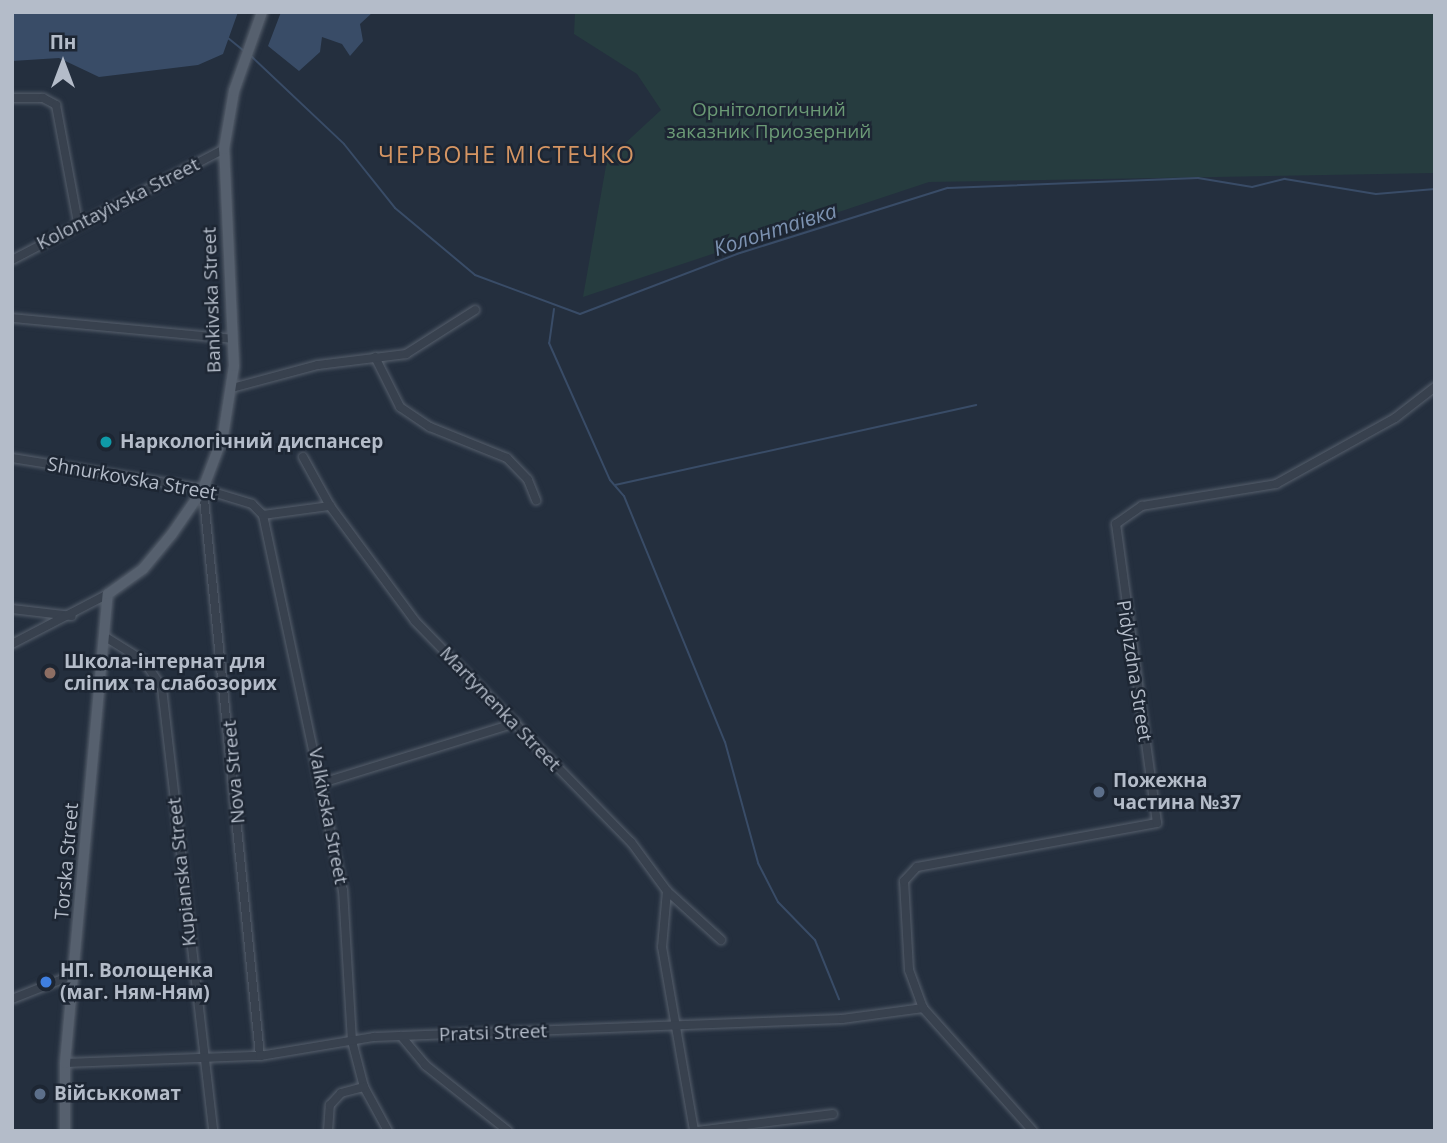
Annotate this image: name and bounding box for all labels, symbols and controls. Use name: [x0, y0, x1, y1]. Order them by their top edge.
north arrow: [28, 28, 98, 98]
text: Пн: [50, 29, 76, 55]
park label: Орнiтологичний заказник Приозерний: [667, 99, 871, 143]
district label: ЧЕРВОНЕ МІСТЕЧКО: [380, 140, 634, 168]
street label: Kolontayivska Street: [33, 153, 203, 255]
water label: Колонтаївка: [710, 197, 840, 261]
street label: Bankivska Street: [198, 226, 226, 374]
place label: Наркологічний диспансер: [120, 431, 383, 453]
marker: Наркологічний диспансер: [98, 434, 114, 450]
street label: Shnurkovska Street: [46, 453, 218, 505]
street label: Pidyizdna Street: [1112, 599, 1156, 743]
street label: Martynenka Street: [435, 642, 565, 776]
place label: Школа-інтернат для сліпих та слабозорих: [64, 651, 277, 695]
marker: Школа-інтернат для сліпих та слабозорих: [42, 665, 58, 681]
street label: Nova Street: [218, 719, 250, 825]
street label: Valkivska Street: [304, 746, 352, 886]
place label: Пожежна частина №37: [1113, 770, 1241, 814]
marker: Пожежна частина №37: [1091, 784, 1107, 800]
street label: Kupianska Street: [163, 796, 201, 948]
street label: Torska Street: [51, 802, 83, 920]
place label: НП. Волощенка (маг. Ням-Ням): [60, 960, 213, 1004]
marker: НП. Волощенка (маг. Ням-Ням): [38, 974, 54, 990]
street label: Pratsi Street: [438, 1020, 548, 1046]
place label: Військкомат: [54, 1083, 181, 1105]
marker: Військкомат: [32, 1086, 48, 1102]

